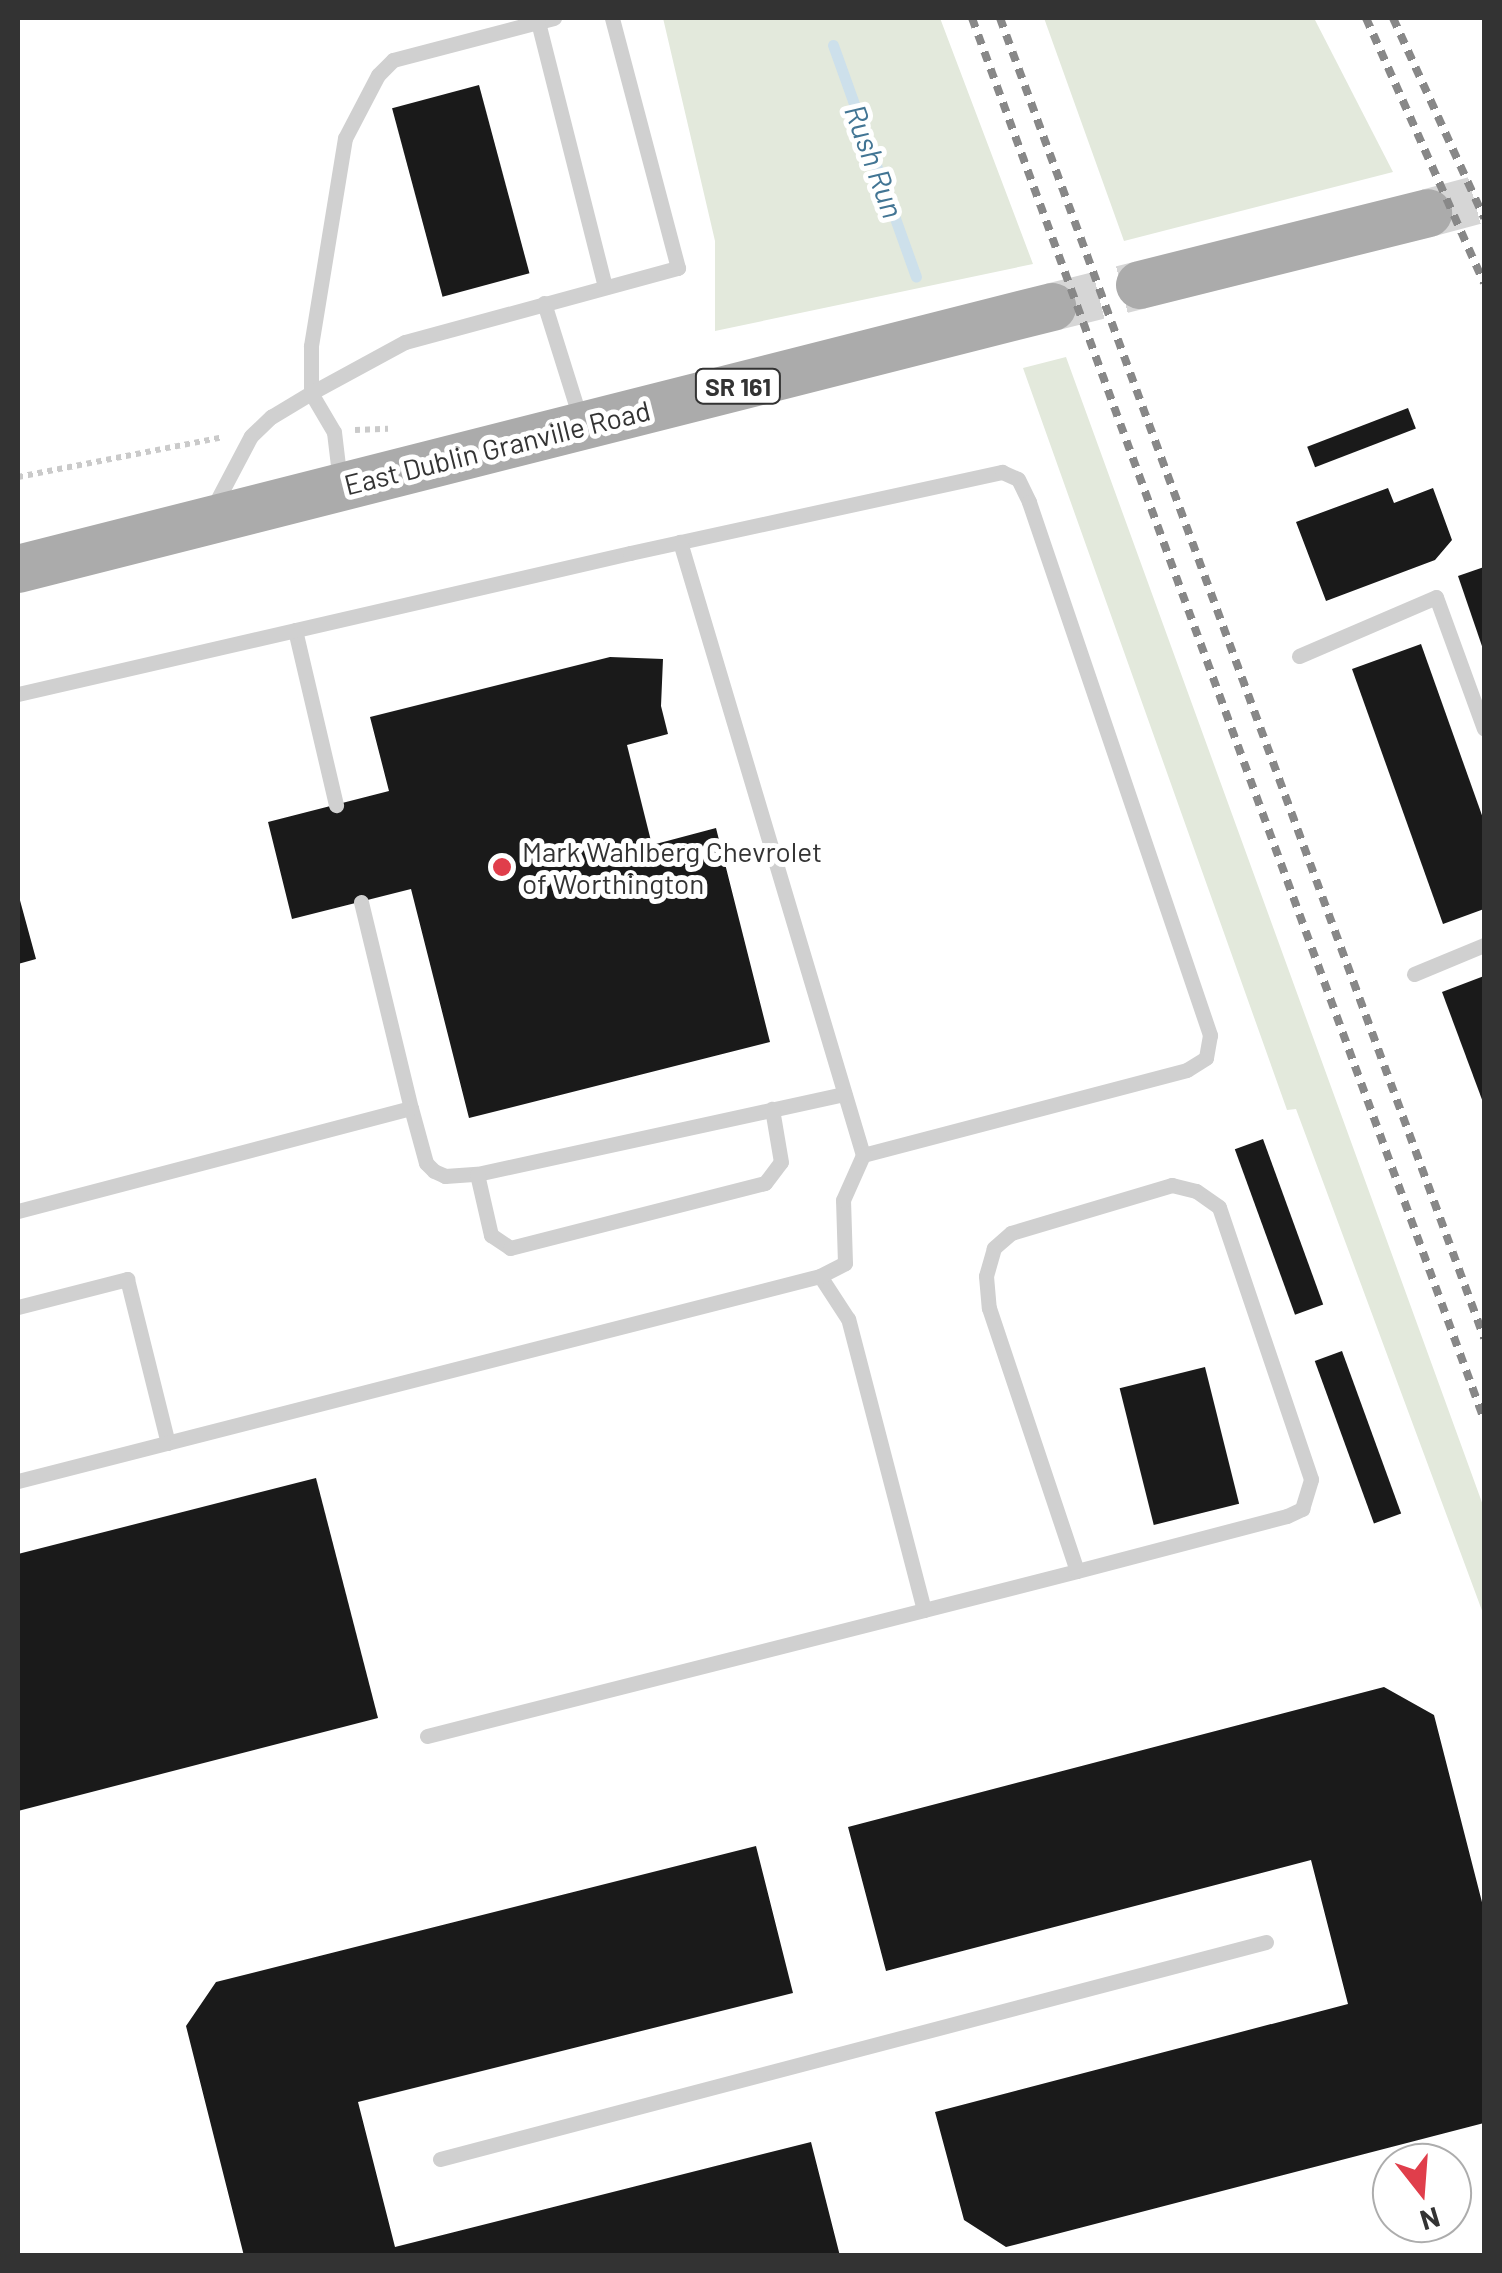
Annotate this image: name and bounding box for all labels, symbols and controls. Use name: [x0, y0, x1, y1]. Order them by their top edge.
water label: Rush Run: [838, 99, 912, 223]
road number: SR 161: [693, 366, 783, 406]
street label: East Dublin Granville Road: [341, 393, 653, 501]
place label: Mark Wahlberg Chevrolet of Worthington: [522, 834, 822, 900]
marker: Mark Wahlberg Chevrolet of Worthington: [491, 856, 513, 878]
north arrow: [1372, 2143, 1472, 2243]
text: N: [1416, 2201, 1444, 2239]

